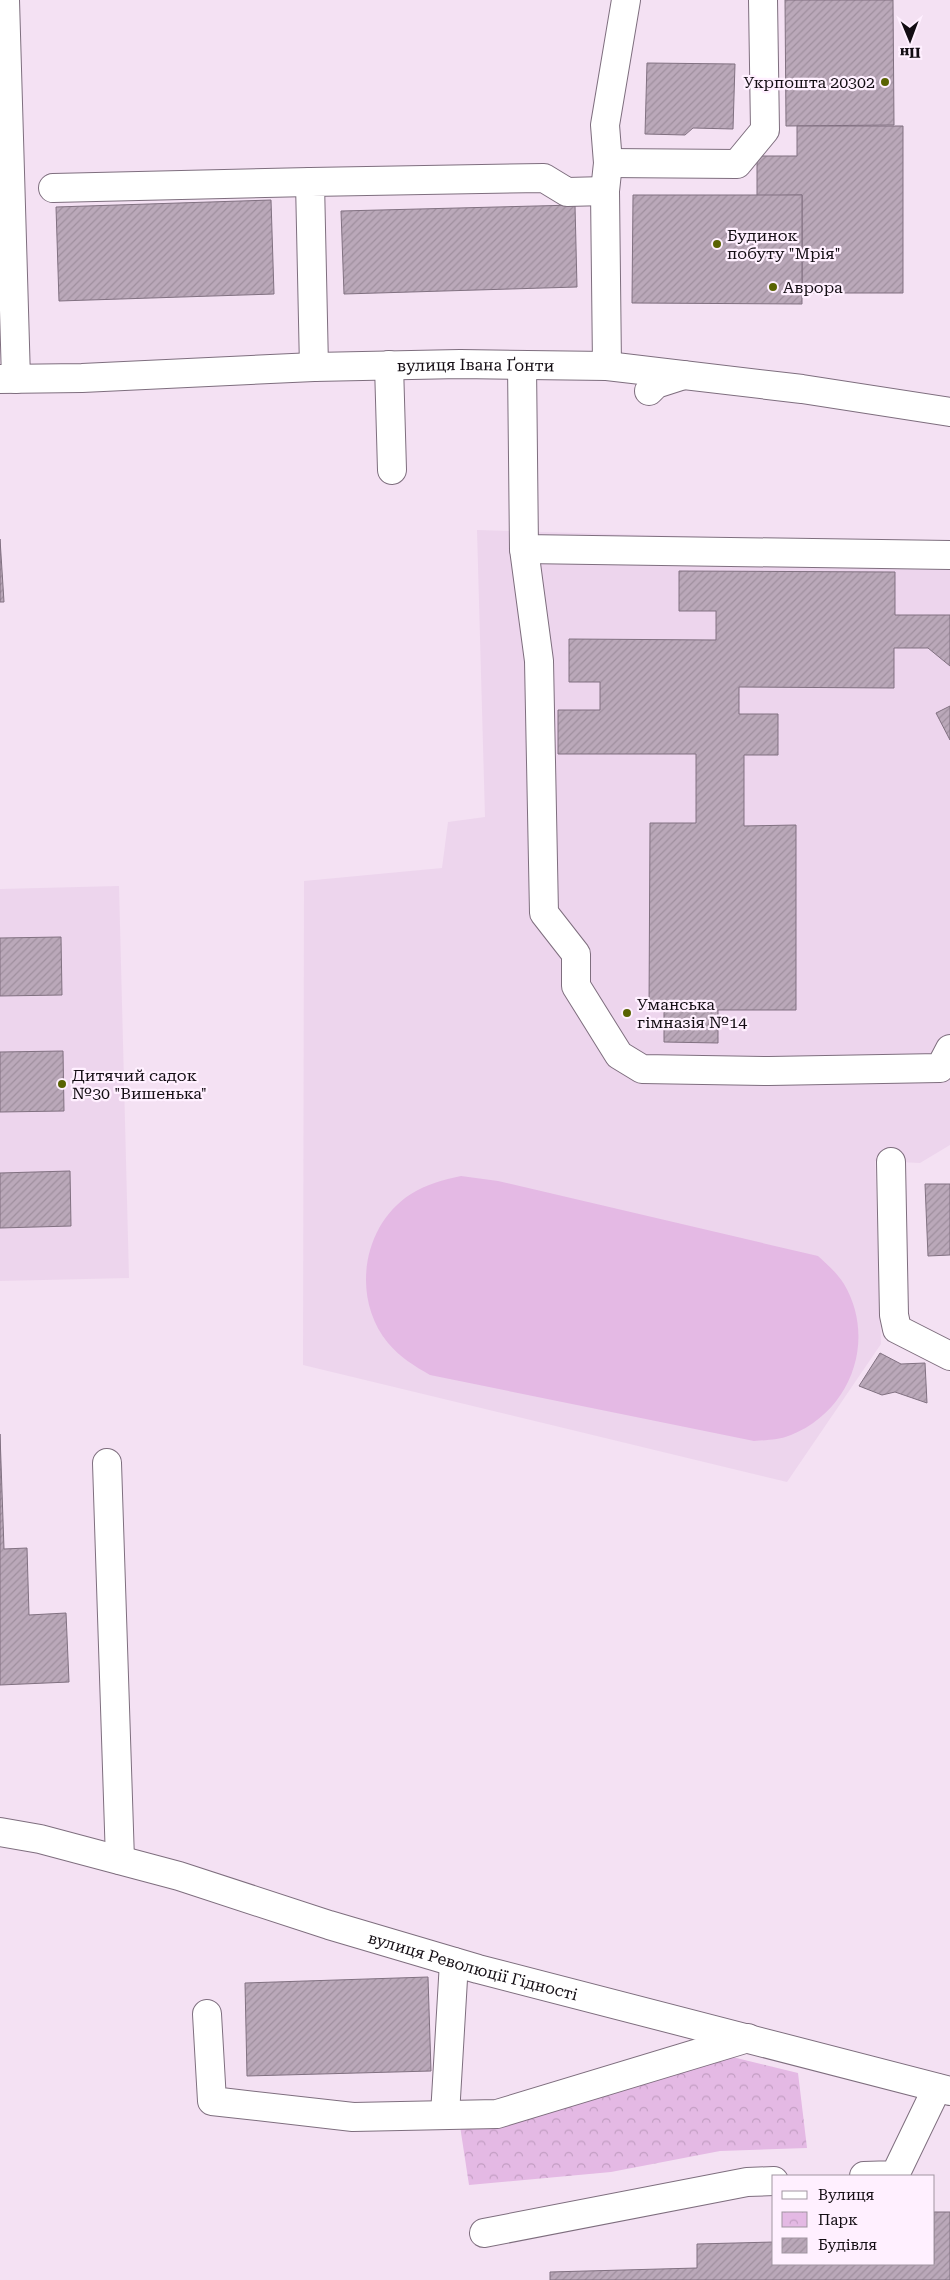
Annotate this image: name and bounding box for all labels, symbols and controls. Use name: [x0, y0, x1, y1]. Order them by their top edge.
north arrow: [885, 15, 935, 65]
text: Пн: [899, 45, 921, 61]
place label: Укрпошта 20302: [743, 73, 875, 92]
marker: Укрпошта 20302: [879, 76, 891, 88]
place label: Будинок побуту "Мрія": [727, 226, 841, 263]
marker: Будинок побуту "Мрія": [711, 238, 723, 250]
place label: Аврора: [783, 278, 843, 297]
marker: Аврора: [767, 281, 779, 293]
street label: вулиця Івана Ґонти: [397, 354, 555, 375]
place label: Уманська гімназія №14: [637, 995, 747, 1032]
marker: Уманська гімназія №14: [621, 1007, 633, 1019]
place label: Дитячий садок №30 "Вишенька": [72, 1066, 207, 1103]
marker: Дитячий садок №30 "Вишенька": [56, 1078, 68, 1090]
street label: вулиця Революції Гідності: [366, 1928, 580, 2004]
legend: [772, 2175, 935, 2265]
text: Вулиця: [818, 2186, 874, 2204]
text: Парк: [818, 2211, 858, 2229]
text: Будівля: [818, 2236, 877, 2254]

